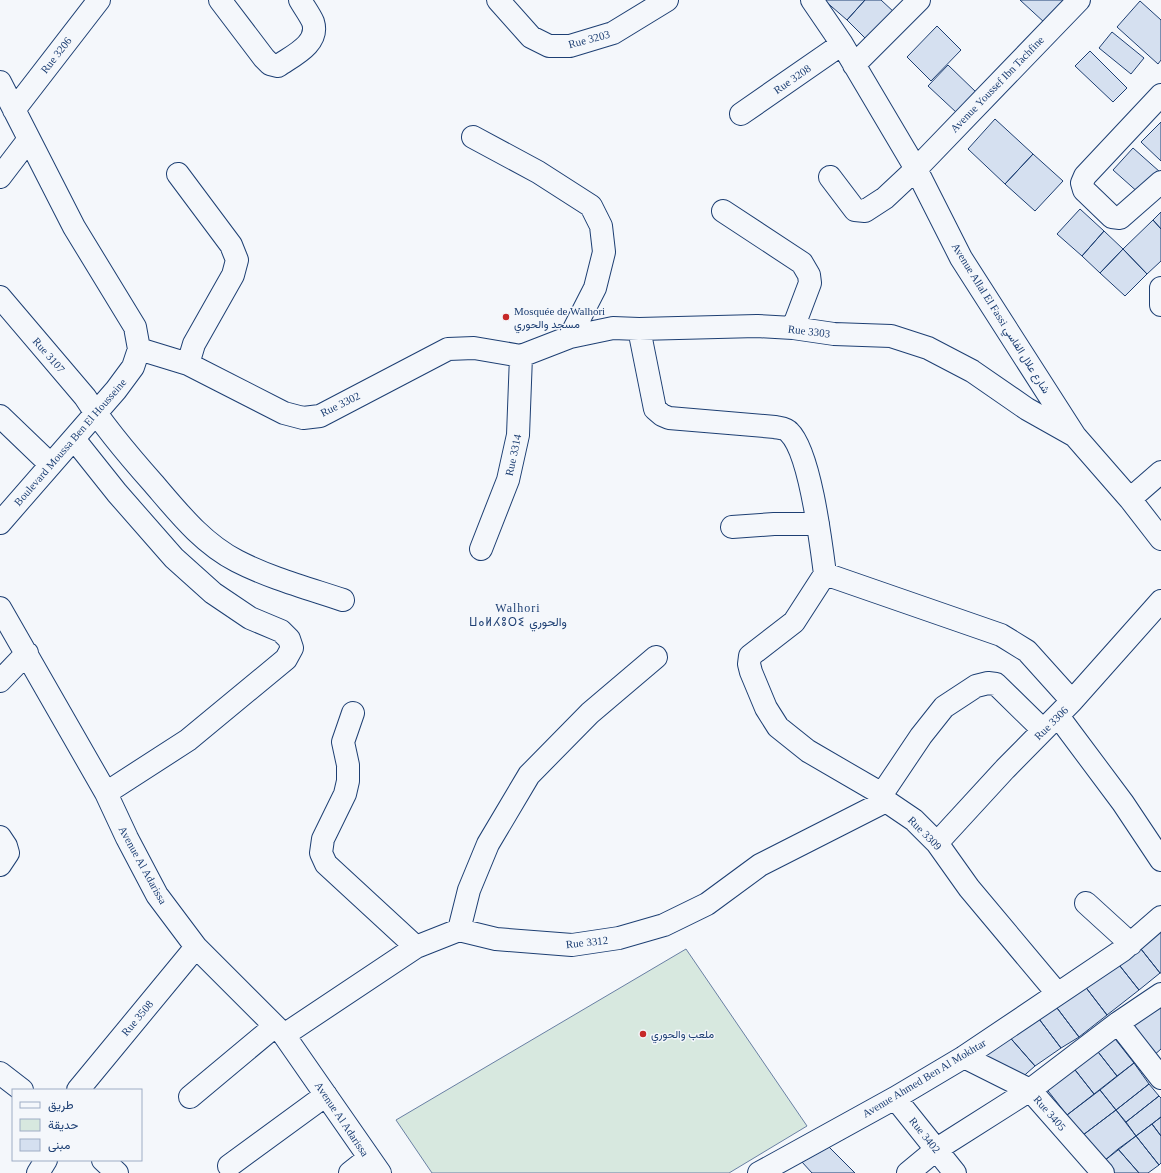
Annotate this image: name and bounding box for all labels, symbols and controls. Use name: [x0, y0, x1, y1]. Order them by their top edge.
street label: Rue 3203: [567, 28, 612, 50]
street label: Avenue Youssef Ibn Tachfine: [948, 33, 1046, 135]
street label: Rue 3206: [38, 34, 74, 75]
street label: Rue 3208: [771, 62, 813, 96]
street label: Avenue Allal El Fassi شارع علال الفاسي: [946, 241, 1053, 398]
place label: Mosquée de Walhori مسجد والحوري: [514, 305, 605, 334]
marker: Mosquée de Walhori مسجد والحوري: [501, 312, 511, 322]
street label: Rue 3303: [787, 322, 831, 340]
street label: Rue 3107: [31, 335, 68, 375]
street label: Boulevard Moussa Ben El Housseine: [12, 376, 129, 508]
street label: Rue 3302: [318, 389, 362, 419]
street label: Rue 3314: [503, 433, 523, 477]
district label: Walhori ⵡⴰⵍⵃⵓⵔⵉ والحوري: [469, 601, 567, 632]
street label: Rue 3306: [1032, 703, 1071, 742]
street label: Rue 3309: [906, 814, 945, 853]
street label: Avenue Al Adarissa: [117, 824, 169, 906]
street label: Rue 3312: [565, 934, 609, 950]
street label: Rue 3508: [119, 997, 156, 1038]
place label: ملعب والحوري: [651, 1028, 714, 1044]
marker: ملعب والحوري: [638, 1029, 648, 1039]
street label: Avenue Ahmed Ben Al Mokhtar: [860, 1036, 988, 1120]
street label: Avenue Al Adarissa: [313, 1080, 371, 1159]
legend: [12, 1089, 142, 1161]
street label: Rue 3405: [1032, 1093, 1069, 1133]
text: طريق: [48, 1098, 74, 1113]
street label: Rue 3402: [907, 1115, 943, 1155]
text: حديقة: [48, 1118, 78, 1132]
text: مبنى: [48, 1138, 70, 1153]

